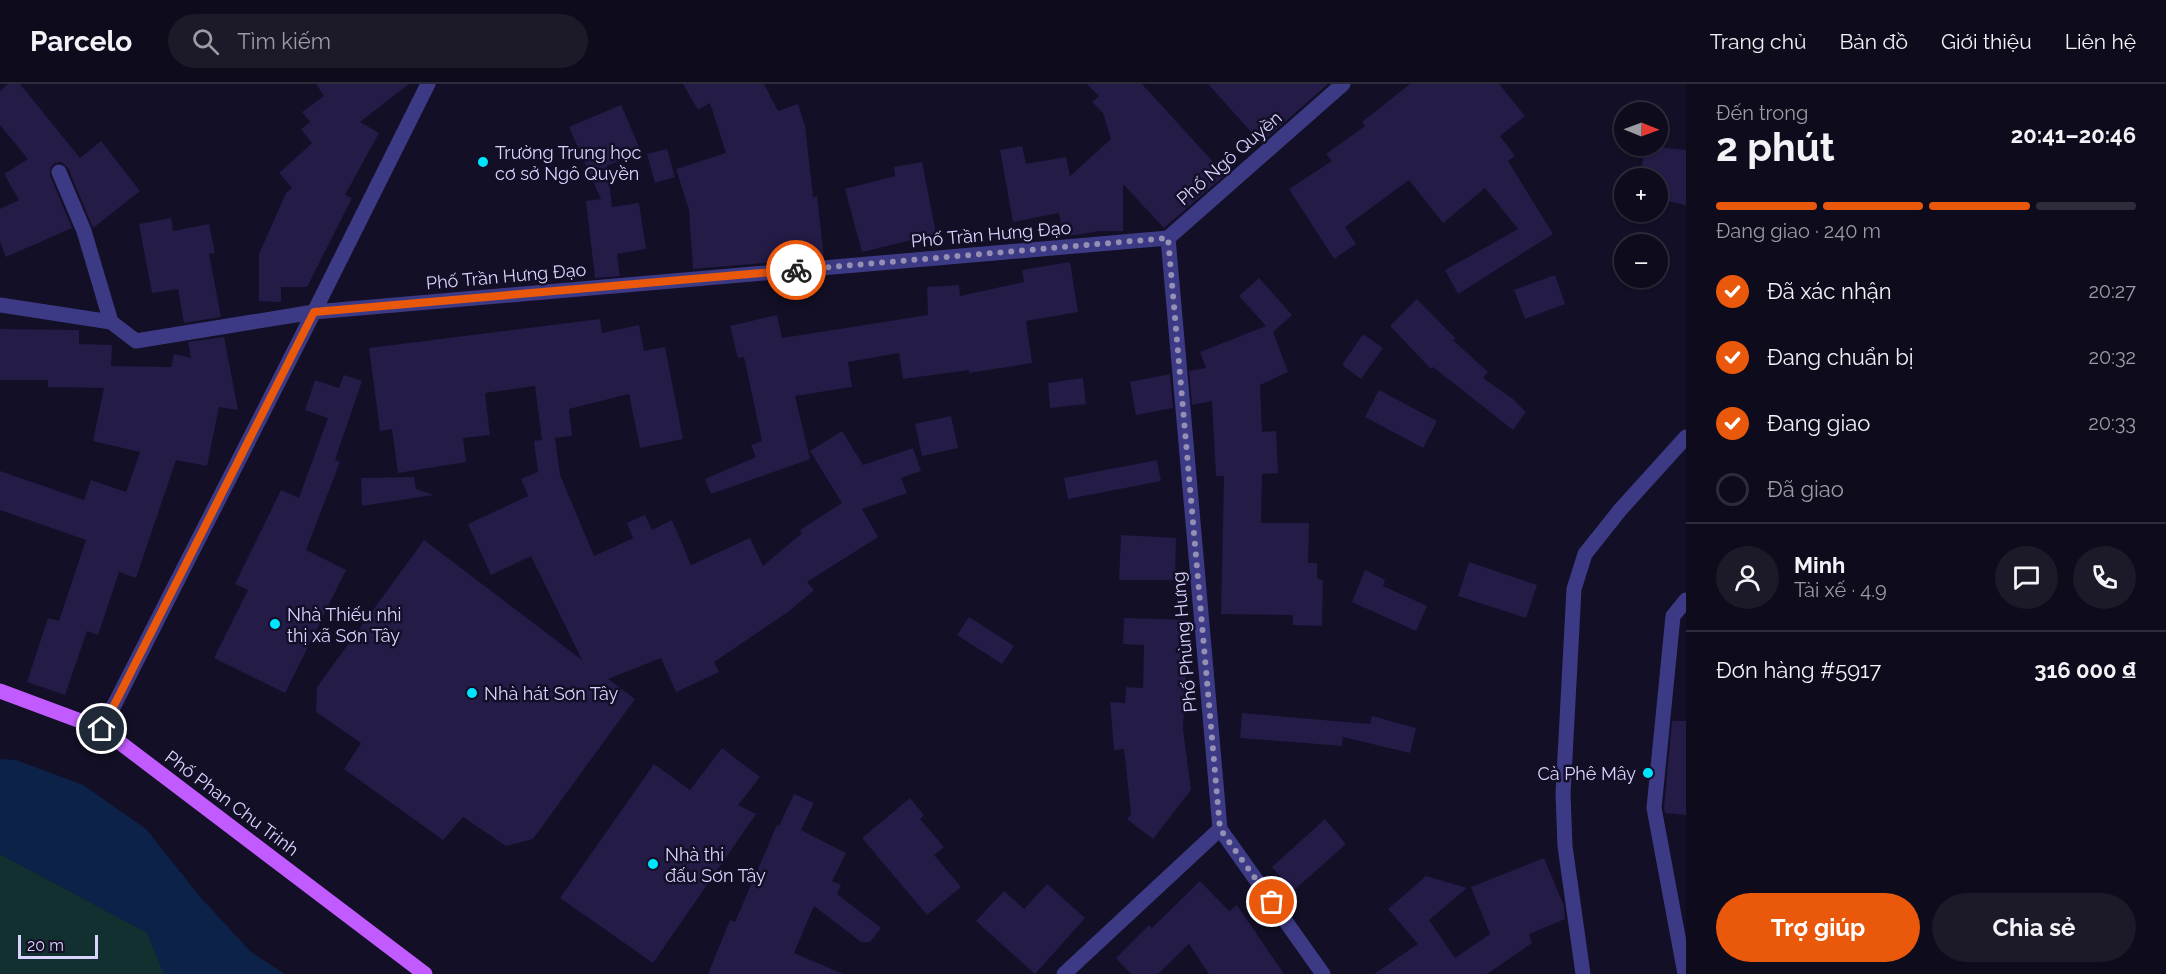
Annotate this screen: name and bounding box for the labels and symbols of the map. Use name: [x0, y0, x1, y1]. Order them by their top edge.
north arrow: [1614, 102, 1668, 156]
street label: Phố Ngô Quyền: [1172, 107, 1286, 209]
place label: Trường Trung học cơ sở Ngô Quyền: [495, 142, 642, 184]
marker: Trường Trung học cơ sở Ngô Quyền: [476, 155, 490, 169]
street label: Phố Trần Hưng Đạo: [910, 217, 1072, 251]
courier: [766, 240, 826, 300]
street label: Phố Trần Hưng Đạo: [425, 259, 587, 293]
street label: Phố Phùng Hưng: [1167, 571, 1201, 713]
place label: Nhà Thiếu nhi thị xã Sơn Tây: [287, 604, 401, 646]
marker: Nhà Thiếu nhi thị xã Sơn Tây: [268, 617, 282, 631]
place label: Nhà hát Sơn Tây: [484, 683, 618, 704]
marker: Nhà hát Sơn Tây: [465, 686, 479, 700]
pin: [76, 703, 127, 754]
street label: Phố Phan Chu Trinh: [161, 746, 303, 860]
place label: Cà Phê Mây: [1537, 763, 1636, 784]
marker: Cà Phê Mây: [1641, 766, 1655, 780]
place label: Nhà thi đấu Sơn Tây: [665, 844, 766, 886]
marker: Nhà thi đấu Sơn Tây: [646, 857, 660, 871]
pin: [1246, 876, 1297, 927]
scale bar: [18, 932, 98, 960]

